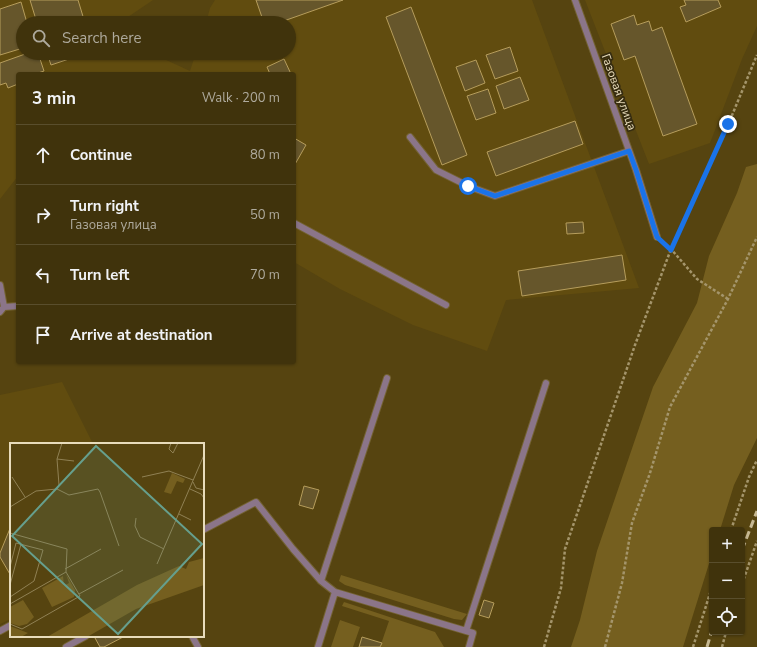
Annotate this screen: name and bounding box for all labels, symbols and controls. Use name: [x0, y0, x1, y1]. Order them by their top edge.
search box: [16, 16, 296, 60]
icon: search: [30, 27, 52, 49]
text: Search here: [62, 28, 142, 48]
street label: Газовая улица: [598, 52, 640, 132]
text: 3 min: [32, 87, 76, 110]
text: Walk · 200 m: [202, 89, 280, 107]
route end: [719, 115, 737, 133]
icon: ahead: [32, 144, 54, 166]
text: Continue: [70, 145, 132, 165]
text: 80 m: [250, 146, 280, 164]
route start: [459, 177, 477, 195]
text: Turn right: [70, 196, 139, 216]
icon: right: [32, 204, 54, 226]
text: 50 m: [250, 206, 280, 224]
text: Газовая улица: [70, 216, 157, 234]
icon: left: [32, 264, 54, 286]
text: Turn left: [70, 265, 129, 285]
text: 70 m: [250, 266, 280, 284]
icon: arrive: [32, 324, 54, 346]
text: Arrive at destination: [70, 325, 213, 345]
inset map: [10, 443, 204, 637]
map controls: [709, 527, 745, 635]
button: +: [709, 527, 745, 563]
button: −: [709, 563, 745, 599]
button: locate: [709, 599, 745, 635]

